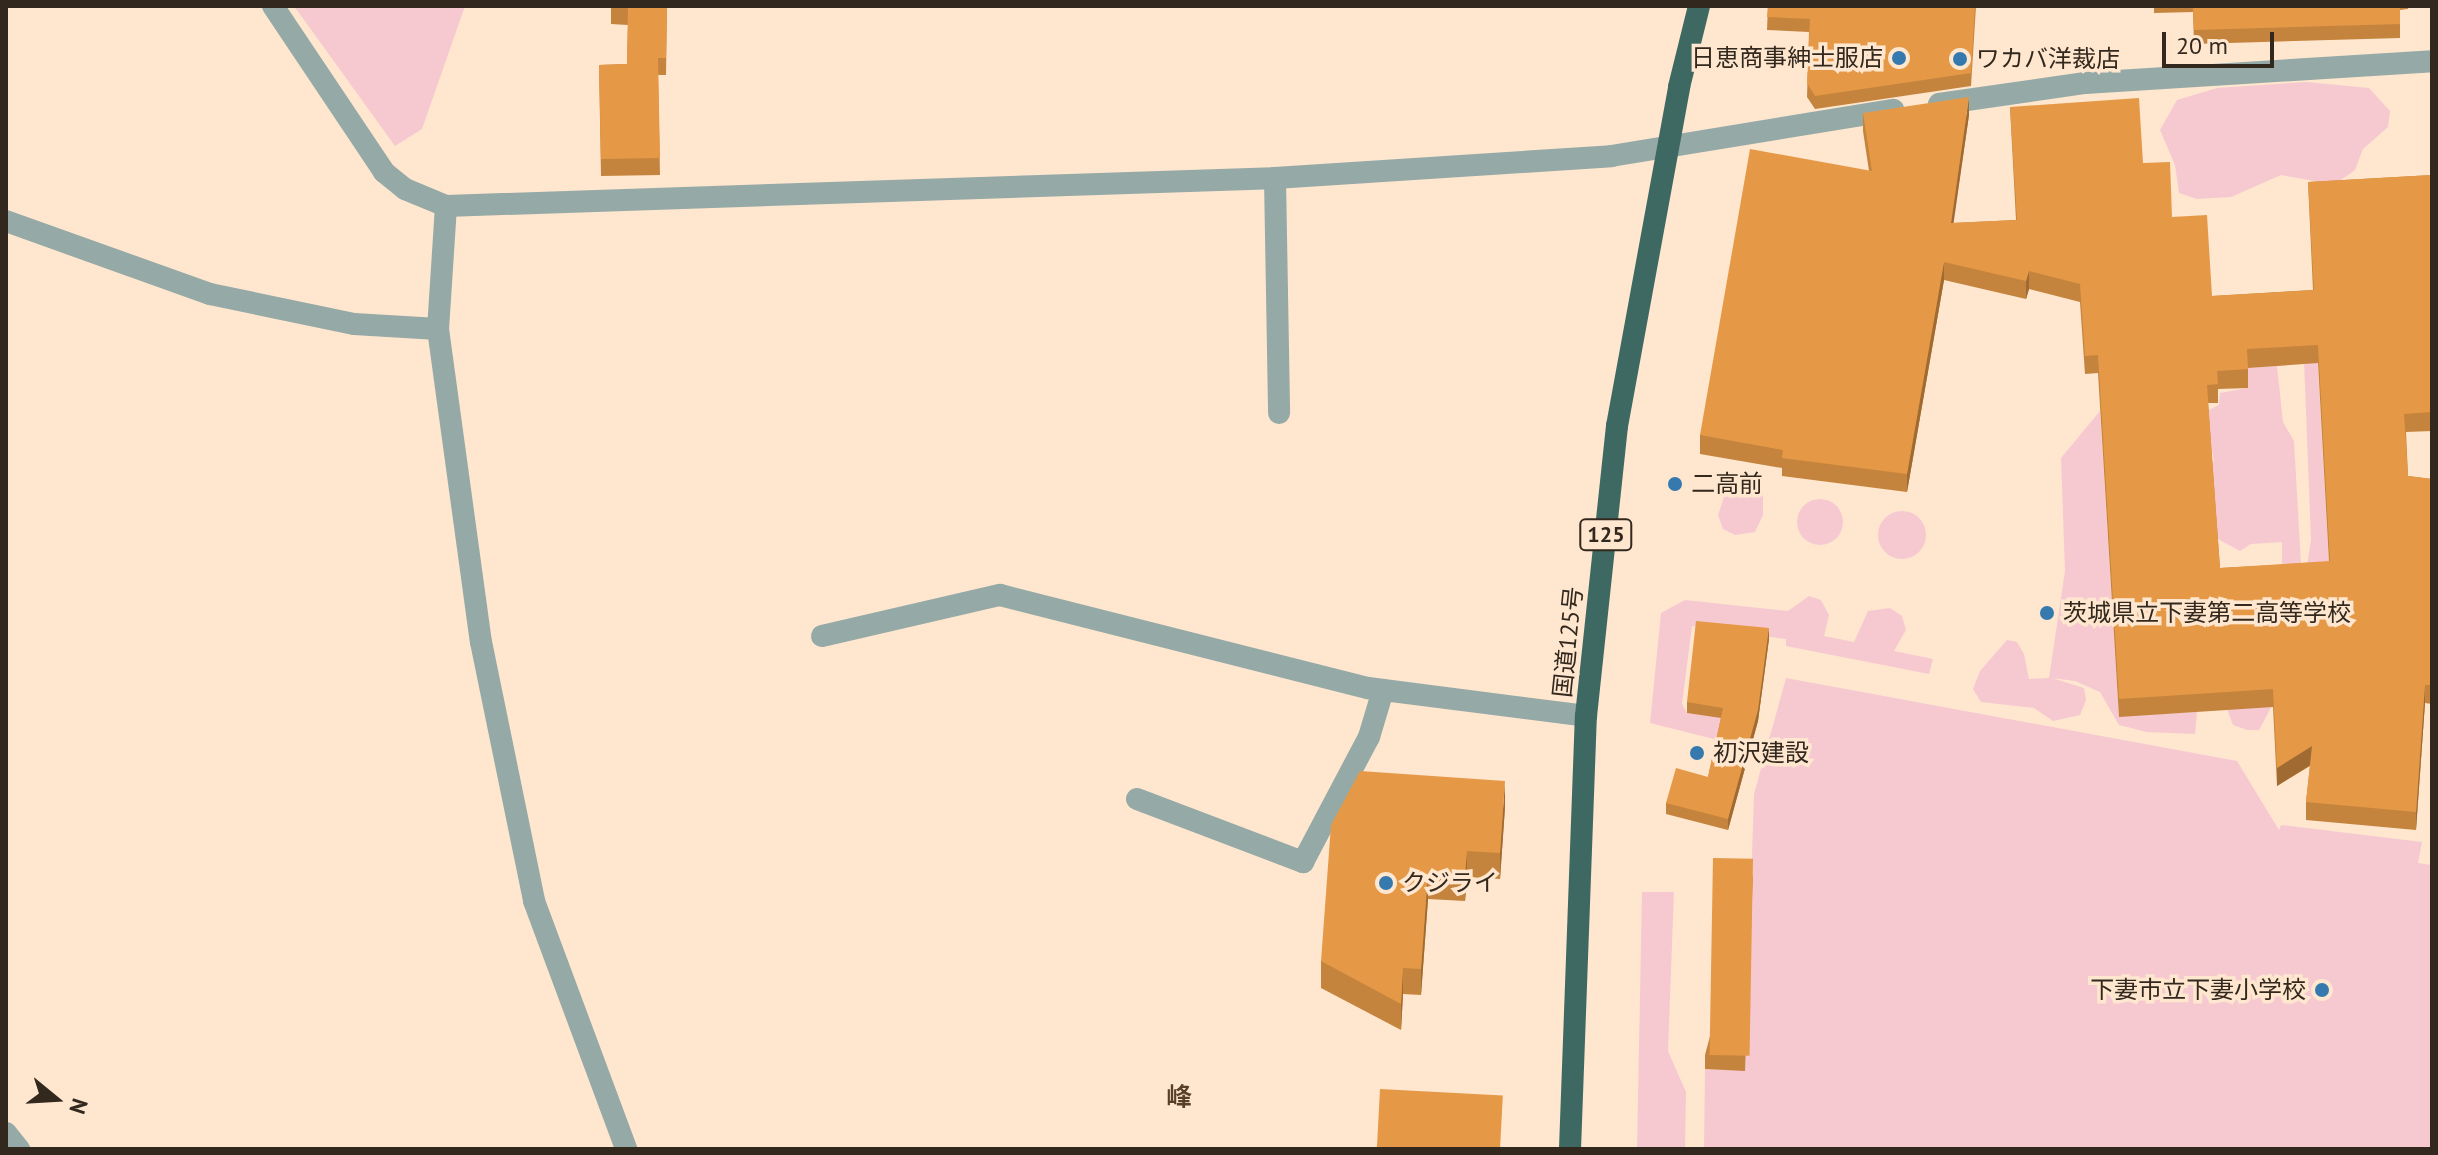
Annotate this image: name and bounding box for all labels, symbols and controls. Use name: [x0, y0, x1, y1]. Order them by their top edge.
scale bar: [2166, 16, 2278, 66]
text: 20 m: [2176, 30, 2228, 61]
place label: 日恵商事紳士服店: [1691, 44, 1883, 72]
place label: ワカバ洋裁店: [1976, 45, 2120, 73]
marker: 日恵商事紳士服店: [1890, 49, 1908, 67]
marker: ワカバ洋裁店: [1951, 50, 1969, 68]
place label: 二高前: [1691, 470, 1763, 498]
marker: 二高前: [1666, 475, 1684, 493]
road number: 125: [1578, 517, 1634, 553]
street label: 国道125号: [1548, 585, 1588, 699]
place label: 茨城県立下妻第二高等学校: [2063, 599, 2351, 627]
marker: 茨城県立下妻第二高等学校: [2038, 604, 2056, 622]
place label: 初沢建設: [1713, 739, 1809, 767]
marker: 初沢建設: [1688, 744, 1706, 762]
place label: クジライ: [1402, 869, 1498, 897]
marker: クジライ: [1377, 874, 1395, 892]
place label: 下妻市立下妻小学校: [2090, 976, 2306, 1004]
marker: 下妻市立下妻小学校: [2313, 981, 2331, 999]
north arrow: [16, 1059, 96, 1139]
district label: 峰: [1166, 1081, 1192, 1113]
text: N: [63, 1095, 94, 1118]

